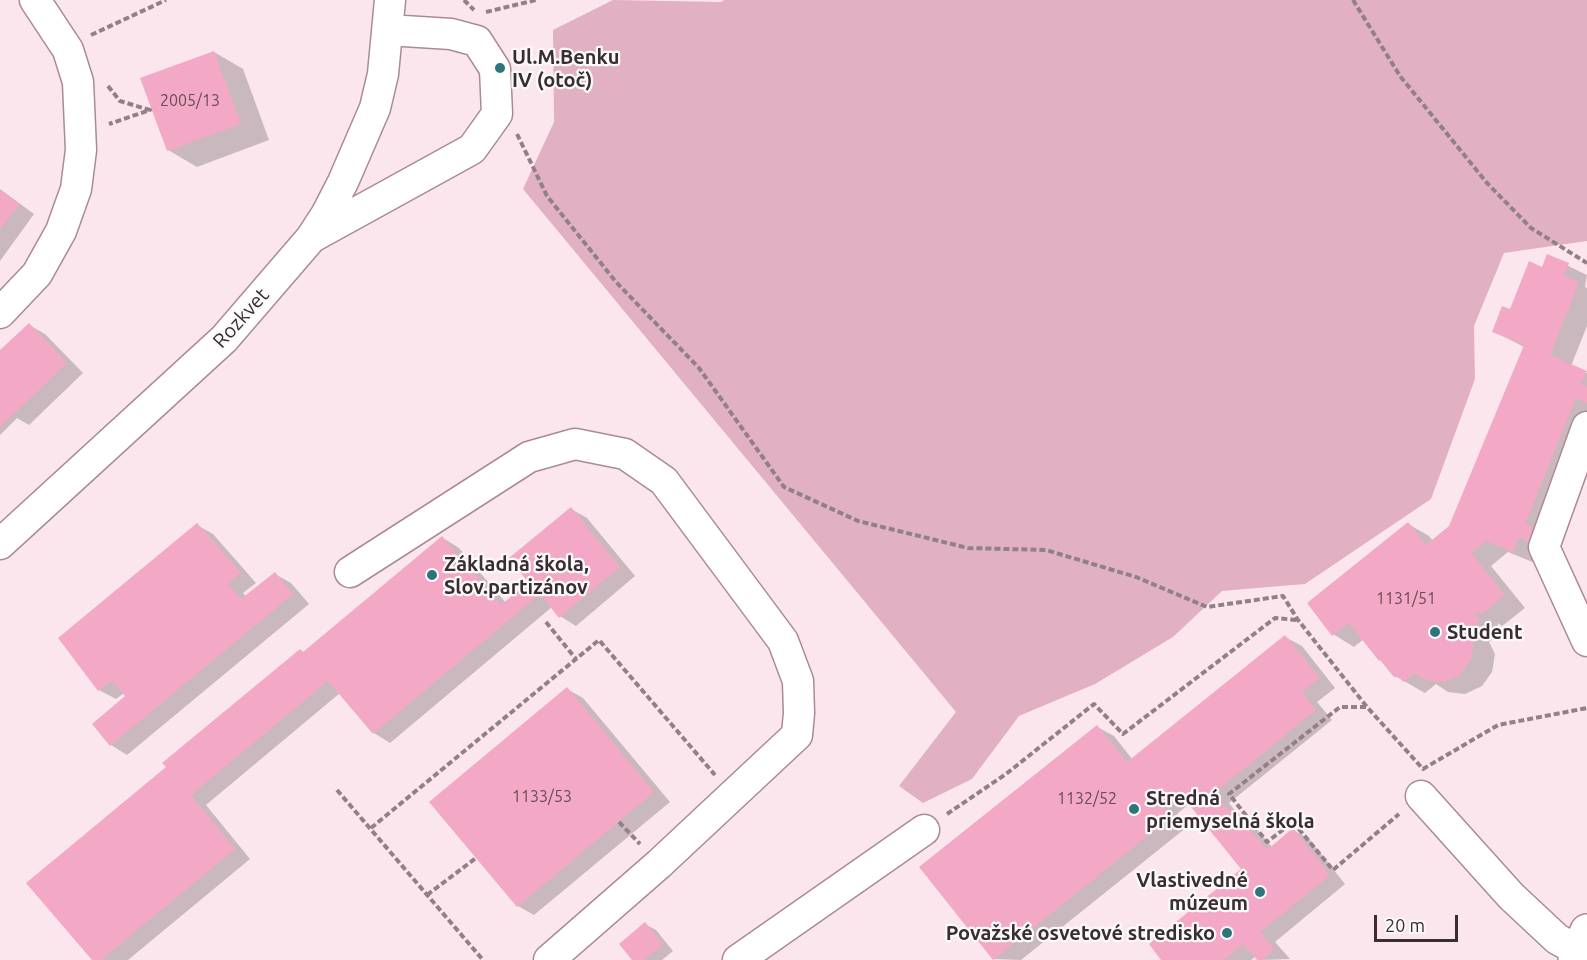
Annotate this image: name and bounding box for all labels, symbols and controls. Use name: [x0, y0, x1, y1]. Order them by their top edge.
place label: Ul.M.Benku IV (otoč): [512, 45, 619, 92]
marker: Ul.M.Benku IV (otoč): [493, 61, 507, 75]
house number: 2005/13: [160, 91, 220, 111]
street label: Rozkvet: [208, 283, 274, 353]
place label: Základná škola, Slov.partizánov: [444, 552, 589, 599]
marker: Základná škola, Slov.partizánov: [425, 568, 439, 582]
house number: 1131/51: [1376, 589, 1436, 609]
place label: Student: [1447, 620, 1522, 644]
marker: Student: [1428, 625, 1442, 639]
place label: Stredná priemyselná škola: [1146, 786, 1315, 833]
house number: 1133/53: [512, 787, 572, 807]
house number: 1132/52: [1057, 789, 1117, 809]
marker: Stredná priemyselná škola: [1127, 802, 1141, 816]
place label: Vlastivedné múzeum: [1136, 868, 1248, 915]
marker: Vlastivedné múzeum: [1253, 885, 1267, 899]
scale bar: [1377, 903, 1461, 941]
text: 20 m: [1385, 915, 1425, 935]
place label: Považské osvetové stredisko: [946, 921, 1215, 945]
marker: Považské osvetové stredisko: [1220, 926, 1234, 940]

